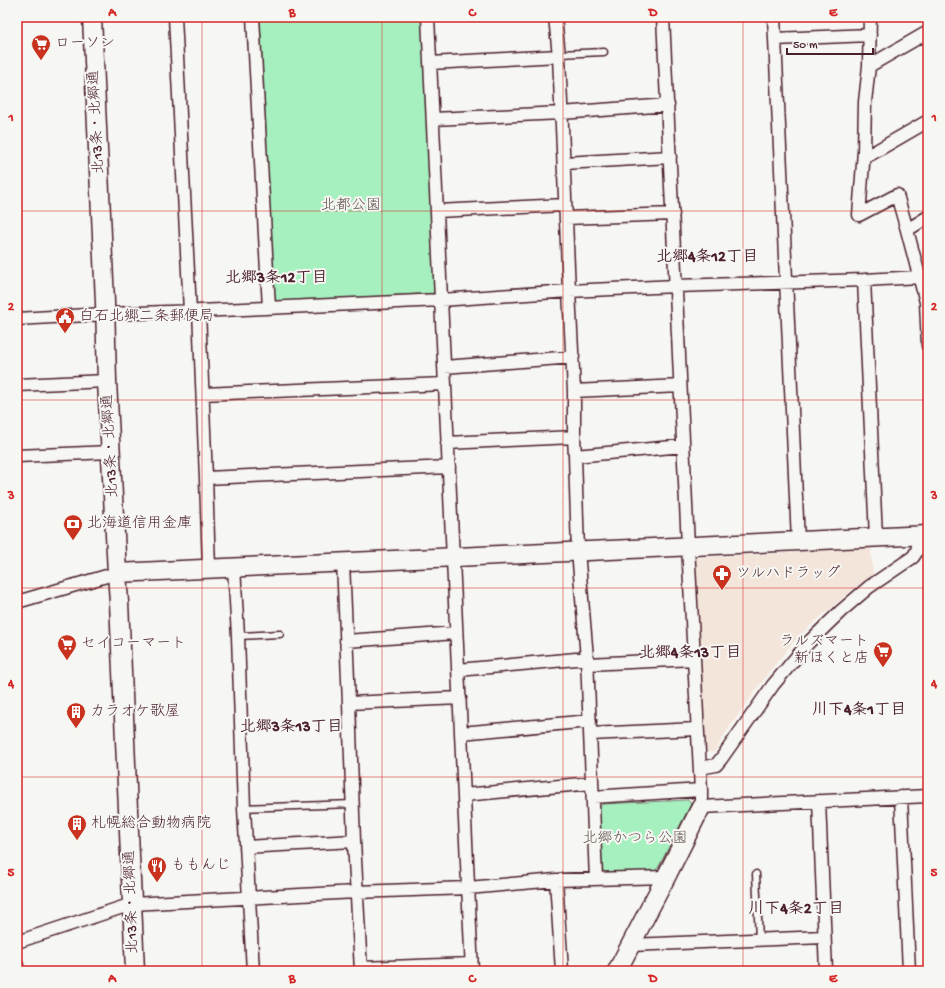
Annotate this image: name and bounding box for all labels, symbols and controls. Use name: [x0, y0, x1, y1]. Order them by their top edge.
text: A: [107, 6, 117, 21]
text: B: [288, 6, 297, 21]
text: C: [467, 6, 477, 21]
text: D: [648, 6, 658, 21]
text: E: [829, 6, 838, 21]
scale bar: [787, 30, 873, 56]
supermarket icon: ローソン: [30, 33, 52, 61]
place label: ローソン: [55, 35, 115, 53]
text: 50 m: [793, 39, 818, 53]
street label: 北13条・北郷通: [85, 70, 109, 174]
text: 1: [7, 111, 14, 126]
text: 1: [930, 111, 937, 126]
park label: 北都公園: [321, 197, 381, 215]
district label: 北郷4条12丁目: [656, 248, 758, 268]
district label: 北郷3条12丁目: [225, 269, 327, 289]
text: 2: [8, 300, 15, 315]
text: 2: [931, 300, 938, 315]
public building icon: 白石北郷二条郵便局: [54, 306, 76, 334]
place label: 白石北郷二条郵便局: [79, 308, 214, 326]
street label: 北13条・北郷通: [99, 394, 123, 498]
text: 3: [7, 489, 15, 504]
text: 3: [930, 489, 938, 504]
bank icon: 北海道信用金庫: [62, 513, 84, 541]
place label: 北海道信用金庫: [87, 514, 192, 533]
pharmacy icon: ツルハドラッグ: [711, 563, 733, 591]
place label: ツルハドラッグ: [736, 564, 840, 583]
supermarket icon: セイコーマート: [56, 633, 78, 661]
place label: ラルズマート 新ほくと店: [780, 633, 869, 668]
place label: セイコーマート: [81, 635, 186, 653]
supermarket icon: ラルズマート 新ほくと店: [872, 640, 894, 668]
district label: 北郷4条13丁目: [639, 644, 741, 664]
text: 4: [7, 677, 15, 692]
text: 4: [930, 677, 938, 692]
building icon: カラオケ歌屋: [65, 701, 87, 729]
district label: 川下4条1丁目: [812, 701, 906, 721]
place label: カラオケ歌屋: [90, 703, 180, 721]
district label: 北郷3条13丁目: [239, 718, 343, 738]
building icon: 札幌総合動物病院: [66, 813, 88, 841]
place label: 札幌総合動物病院: [91, 814, 211, 833]
park label: 北郷かつら公園: [582, 830, 688, 848]
street label: 北13条・北郷通: [121, 850, 143, 954]
restaurant icon: ももんじ: [146, 855, 168, 883]
place label: ももんじ: [171, 857, 231, 875]
text: 5: [8, 866, 15, 881]
text: 5: [931, 866, 938, 881]
district label: 川下4条2丁目: [748, 900, 844, 920]
text: A: [107, 972, 117, 987]
text: B: [288, 972, 297, 987]
text: C: [467, 972, 477, 987]
text: D: [648, 972, 658, 987]
text: E: [829, 972, 838, 987]

